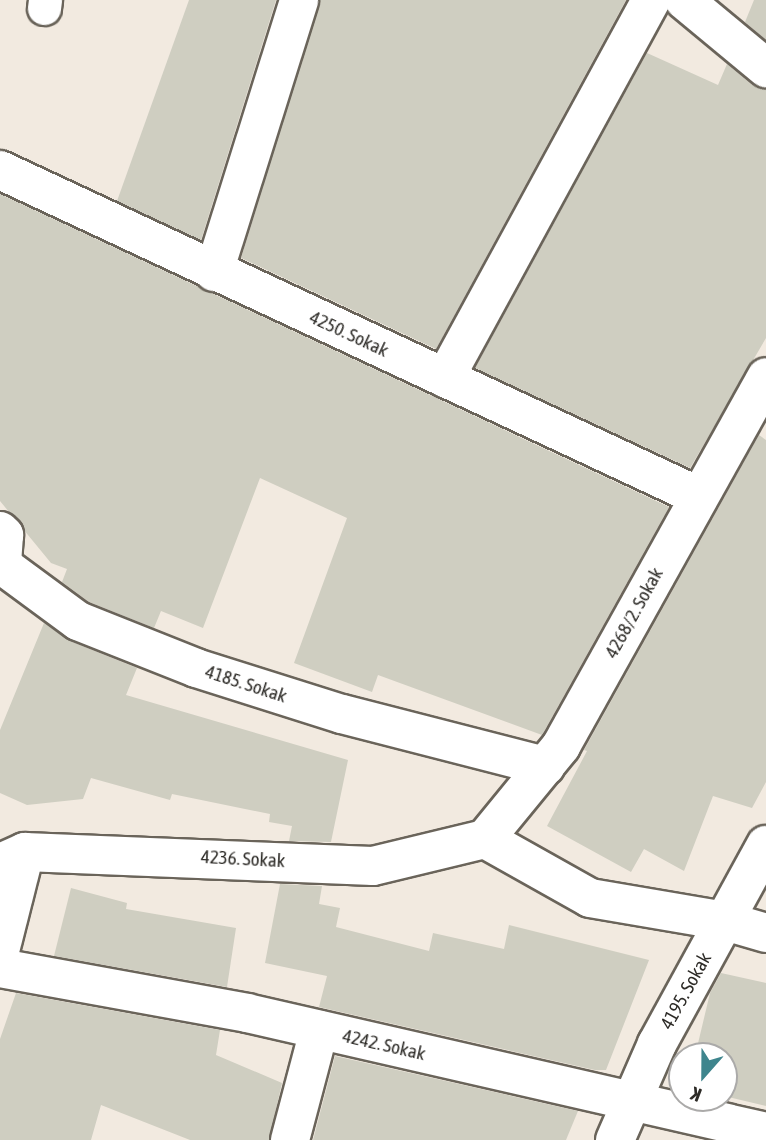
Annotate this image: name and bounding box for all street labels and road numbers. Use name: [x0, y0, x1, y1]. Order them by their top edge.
street label: 4250. Sokak: [306, 306, 392, 362]
street label: 4268/2. Sokak: [600, 564, 668, 662]
street label: 4185. Sokak: [202, 660, 290, 708]
street label: 4236. Sokak: [200, 845, 286, 873]
street label: 4195. Sokak: [656, 949, 716, 1033]
street label: 4242. Sokak: [340, 1024, 428, 1066]

